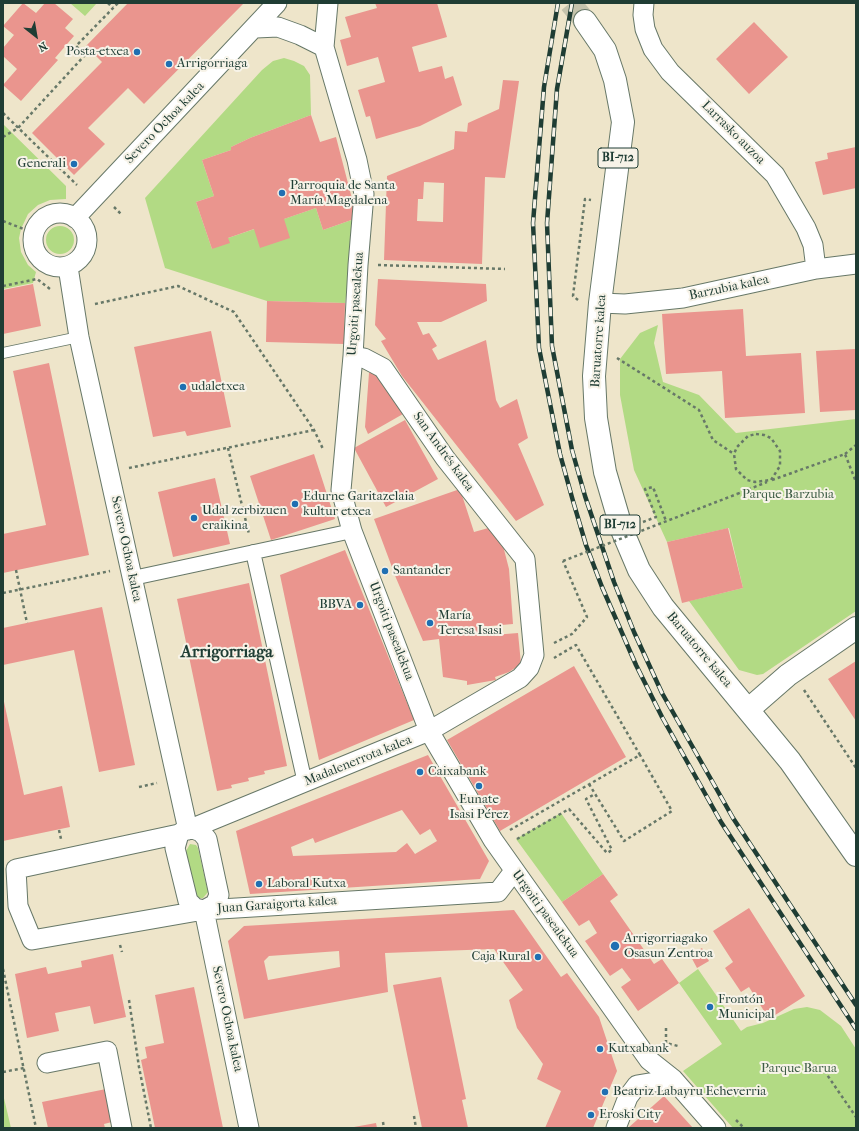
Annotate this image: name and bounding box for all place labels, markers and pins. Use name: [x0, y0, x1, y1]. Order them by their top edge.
place label: Posta-etxea: [66, 44, 129, 60]
marker: Posta-etxea: [132, 47, 142, 57]
place label: Arrigorriaga: [177, 56, 248, 72]
marker: Arrigorriaga: [164, 59, 174, 69]
place label: Generali: [17, 156, 66, 172]
marker: Generali: [69, 159, 79, 169]
place label: Parroquia de Santa María Magdalena: [290, 178, 395, 209]
marker: Parroquia de Santa María Magdalena: [277, 188, 287, 198]
place label: udaletxea: [191, 379, 245, 395]
marker: udaletxea: [178, 382, 188, 392]
place label: Edurne Garitazelaia kultur etxea: [303, 489, 414, 520]
marker: Edurne Garitazelaia kultur etxea: [290, 499, 300, 509]
place label: Udal zerbizuen eraikina: [202, 503, 287, 534]
marker: Udal zerbizuen eraikina: [189, 513, 199, 523]
place label: Santander: [393, 563, 450, 579]
marker: Santander: [380, 566, 390, 576]
place label: BBVA: [319, 597, 352, 613]
marker: BBVA: [355, 600, 365, 610]
place label: María Teresa Isasi: [438, 608, 502, 639]
marker: María Teresa Isasi: [425, 618, 435, 628]
place label: Caixabank: [428, 764, 486, 780]
marker: Caixabank: [415, 767, 425, 777]
marker: Eunate Isasi Pérez: [474, 781, 484, 791]
place label: Eunate Isasi Pérez: [450, 792, 508, 823]
place label: Laboral Kutxa: [267, 876, 346, 892]
marker: Laboral Kutxa: [254, 879, 264, 889]
place label: Arrigorriagako Osasun Zentroa: [624, 931, 713, 962]
marker: Arrigorriagako Osasun Zentroa: [609, 940, 621, 952]
place label: Caja Rural: [471, 949, 530, 965]
marker: Caja Rural: [533, 952, 543, 962]
place label: Frontón Municipal: [718, 992, 775, 1023]
marker: Frontón Municipal: [705, 1002, 715, 1012]
place label: Kutxabank: [608, 1041, 669, 1057]
marker: Kutxabank: [595, 1044, 605, 1054]
place label: Beatriz Labayru Echeverria: [613, 1084, 766, 1100]
marker: Beatriz Labayru Echeverria: [600, 1087, 610, 1097]
place label: Eroski City: [599, 1107, 661, 1123]
marker: Eroski City: [586, 1110, 596, 1120]

